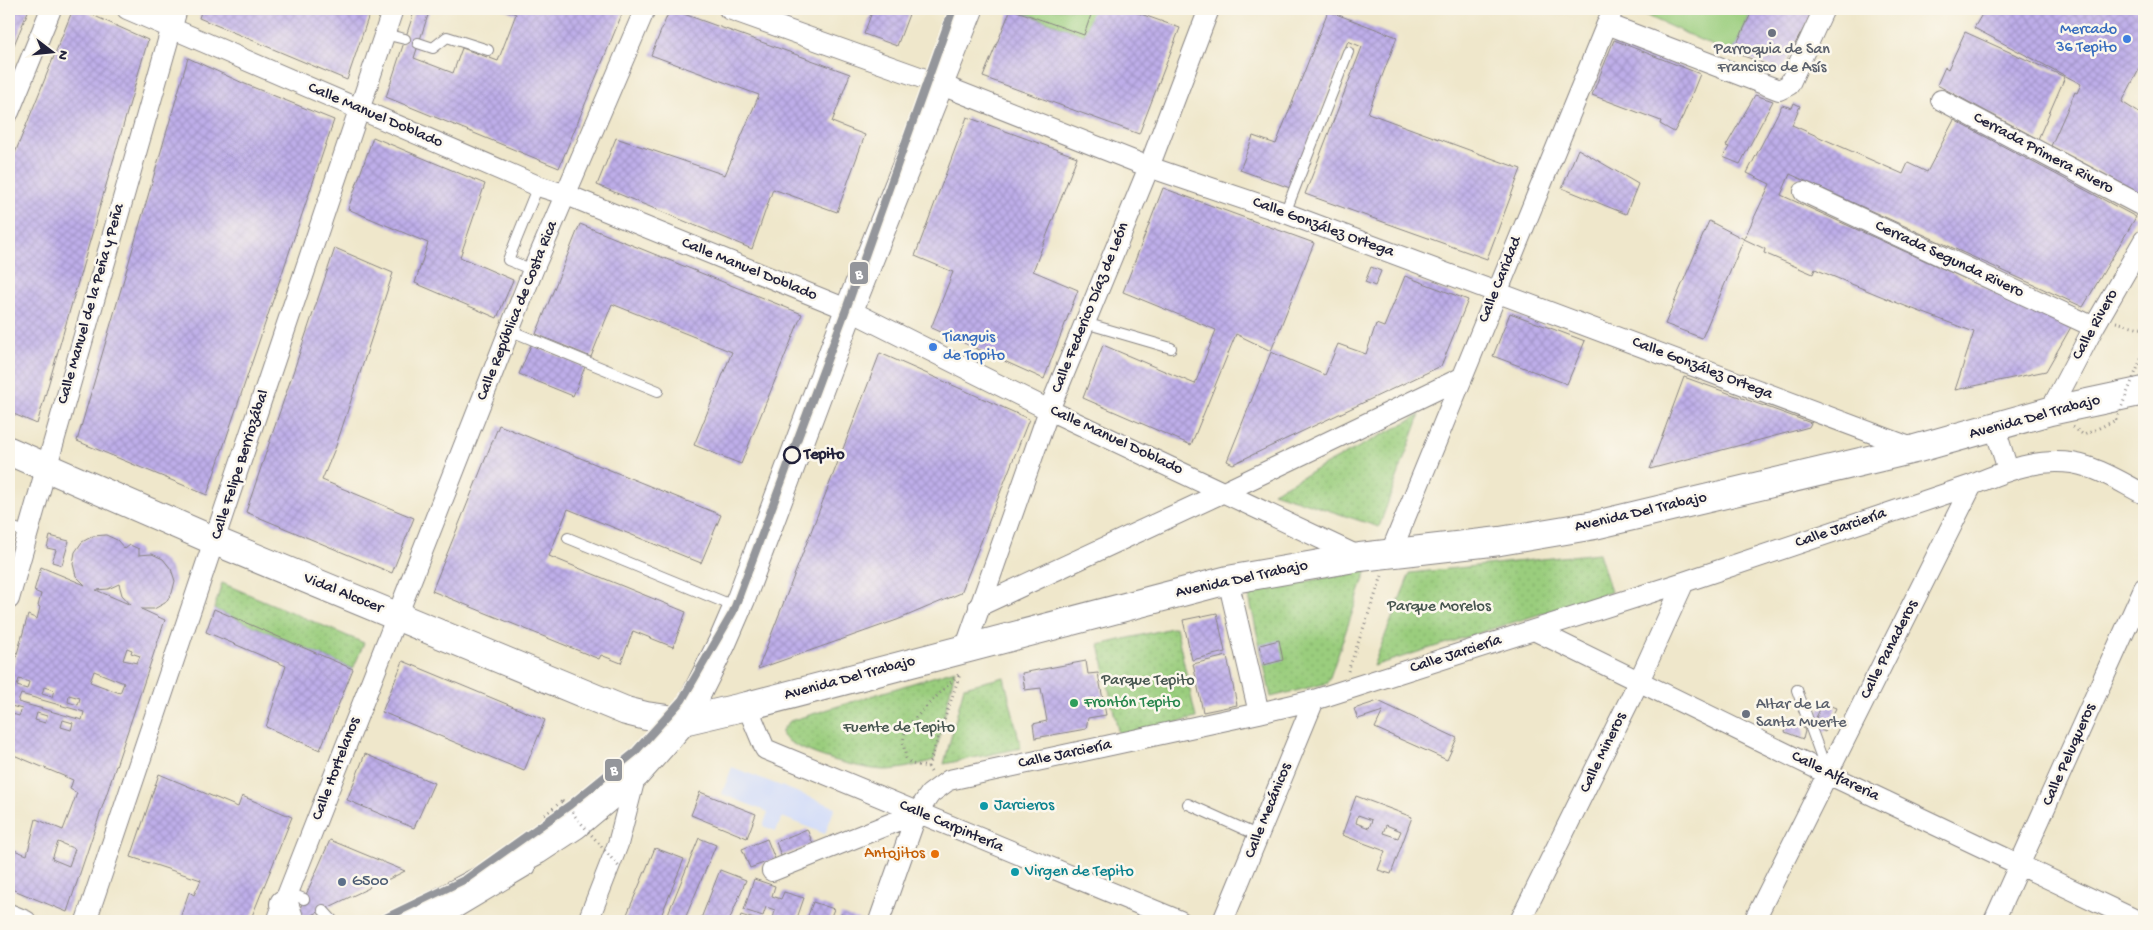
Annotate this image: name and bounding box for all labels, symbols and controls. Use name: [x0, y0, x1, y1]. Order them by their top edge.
place label: Mercado 36 Tepito: [2055, 21, 2117, 58]
marker: Parroquia de San Francisco de Asís: [1766, 27, 1778, 39]
north arrow: [28, 28, 78, 78]
marker: Mercado 36 Tepito: [2121, 33, 2133, 45]
place label: Parroquia de San Francisco de Asís: [1713, 41, 1830, 78]
text: N: [53, 48, 72, 62]
street label: Calle Manuel Doblado: [305, 79, 445, 153]
street label: Cerrada Primera Rivero: [1970, 109, 2116, 199]
street label: Calle González Ortega: [1250, 194, 1397, 263]
street label: Calle Manuel de la Peña y Peña: [54, 201, 130, 406]
street label: Calle República de Costa Rica: [473, 217, 563, 404]
street label: Cerrada Segunda Rivero: [1871, 217, 2027, 303]
street label: Calle Federico Díaz de León: [1048, 219, 1134, 396]
street label: Calle Caridad: [1475, 233, 1527, 326]
street label: Calle Manuel Doblado: [678, 234, 820, 306]
line badge: B: [849, 261, 869, 285]
text: B: [854, 267, 863, 284]
street label: Calle Rivero: [2069, 286, 2123, 364]
place label: Tianguis de Topito: [942, 329, 1005, 366]
street label: Calle González Ortega: [1629, 333, 1776, 405]
marker: Tianguis de Topito: [927, 341, 939, 353]
street label: Calle Felipe Berriozábal: [208, 388, 274, 542]
street label: Avenida Del Trabajo: [1967, 391, 2103, 445]
street label: Calle Manuel Doblado: [1046, 402, 1186, 480]
marker: Tepito: [783, 446, 801, 464]
place label: Tepito: [802, 446, 845, 465]
street label: Avenida Del Trabajo: [1573, 489, 1709, 537]
street label: Calle Jarciería: [1793, 504, 1890, 553]
street label: Avenida Del Trabajo: [1174, 557, 1310, 603]
street label: Vidal Alcocer: [300, 569, 387, 619]
street label: Calle Panaderos: [1857, 596, 1924, 703]
park label: Parque Morelos: [1386, 598, 1492, 617]
street label: Calle Jarciería: [1408, 631, 1505, 679]
street label: Avenida Del Trabajo: [782, 652, 918, 706]
park label: Parque Tepito: [1100, 672, 1195, 691]
place label: Frontón Tepito: [1083, 694, 1181, 713]
place label: Altar de La Santa Muerte: [1756, 696, 1847, 733]
marker: Frontón Tepito: [1068, 697, 1080, 709]
street label: Calle Peluqueros: [2039, 700, 2101, 809]
marker: Altar de La Santa Muerte: [1740, 708, 1752, 720]
street label: Calle Mineros: [1576, 709, 1632, 796]
street label: Calle Hortelanos: [309, 714, 366, 823]
park label: Fuente de Tepito: [842, 719, 955, 738]
street label: Calle Jarciería: [1017, 736, 1114, 774]
street label: Calle Alfareria: [1788, 748, 1883, 807]
line badge: B: [604, 758, 623, 782]
street label: Calle Mecánicos: [1241, 760, 1297, 861]
text: B: [609, 763, 618, 780]
street label: Calle Carpintería: [896, 796, 1007, 858]
place label: Jarcieros: [994, 797, 1055, 816]
marker: Jarcieros: [978, 800, 990, 812]
place label: Antojitos: [864, 845, 926, 864]
marker: Antojitos: [929, 848, 941, 860]
place label: Virgen de Tepito: [1024, 863, 1134, 882]
marker: Virgen de Tepito: [1009, 866, 1021, 878]
place label: G500: [352, 873, 389, 892]
marker: G500: [336, 876, 348, 888]

